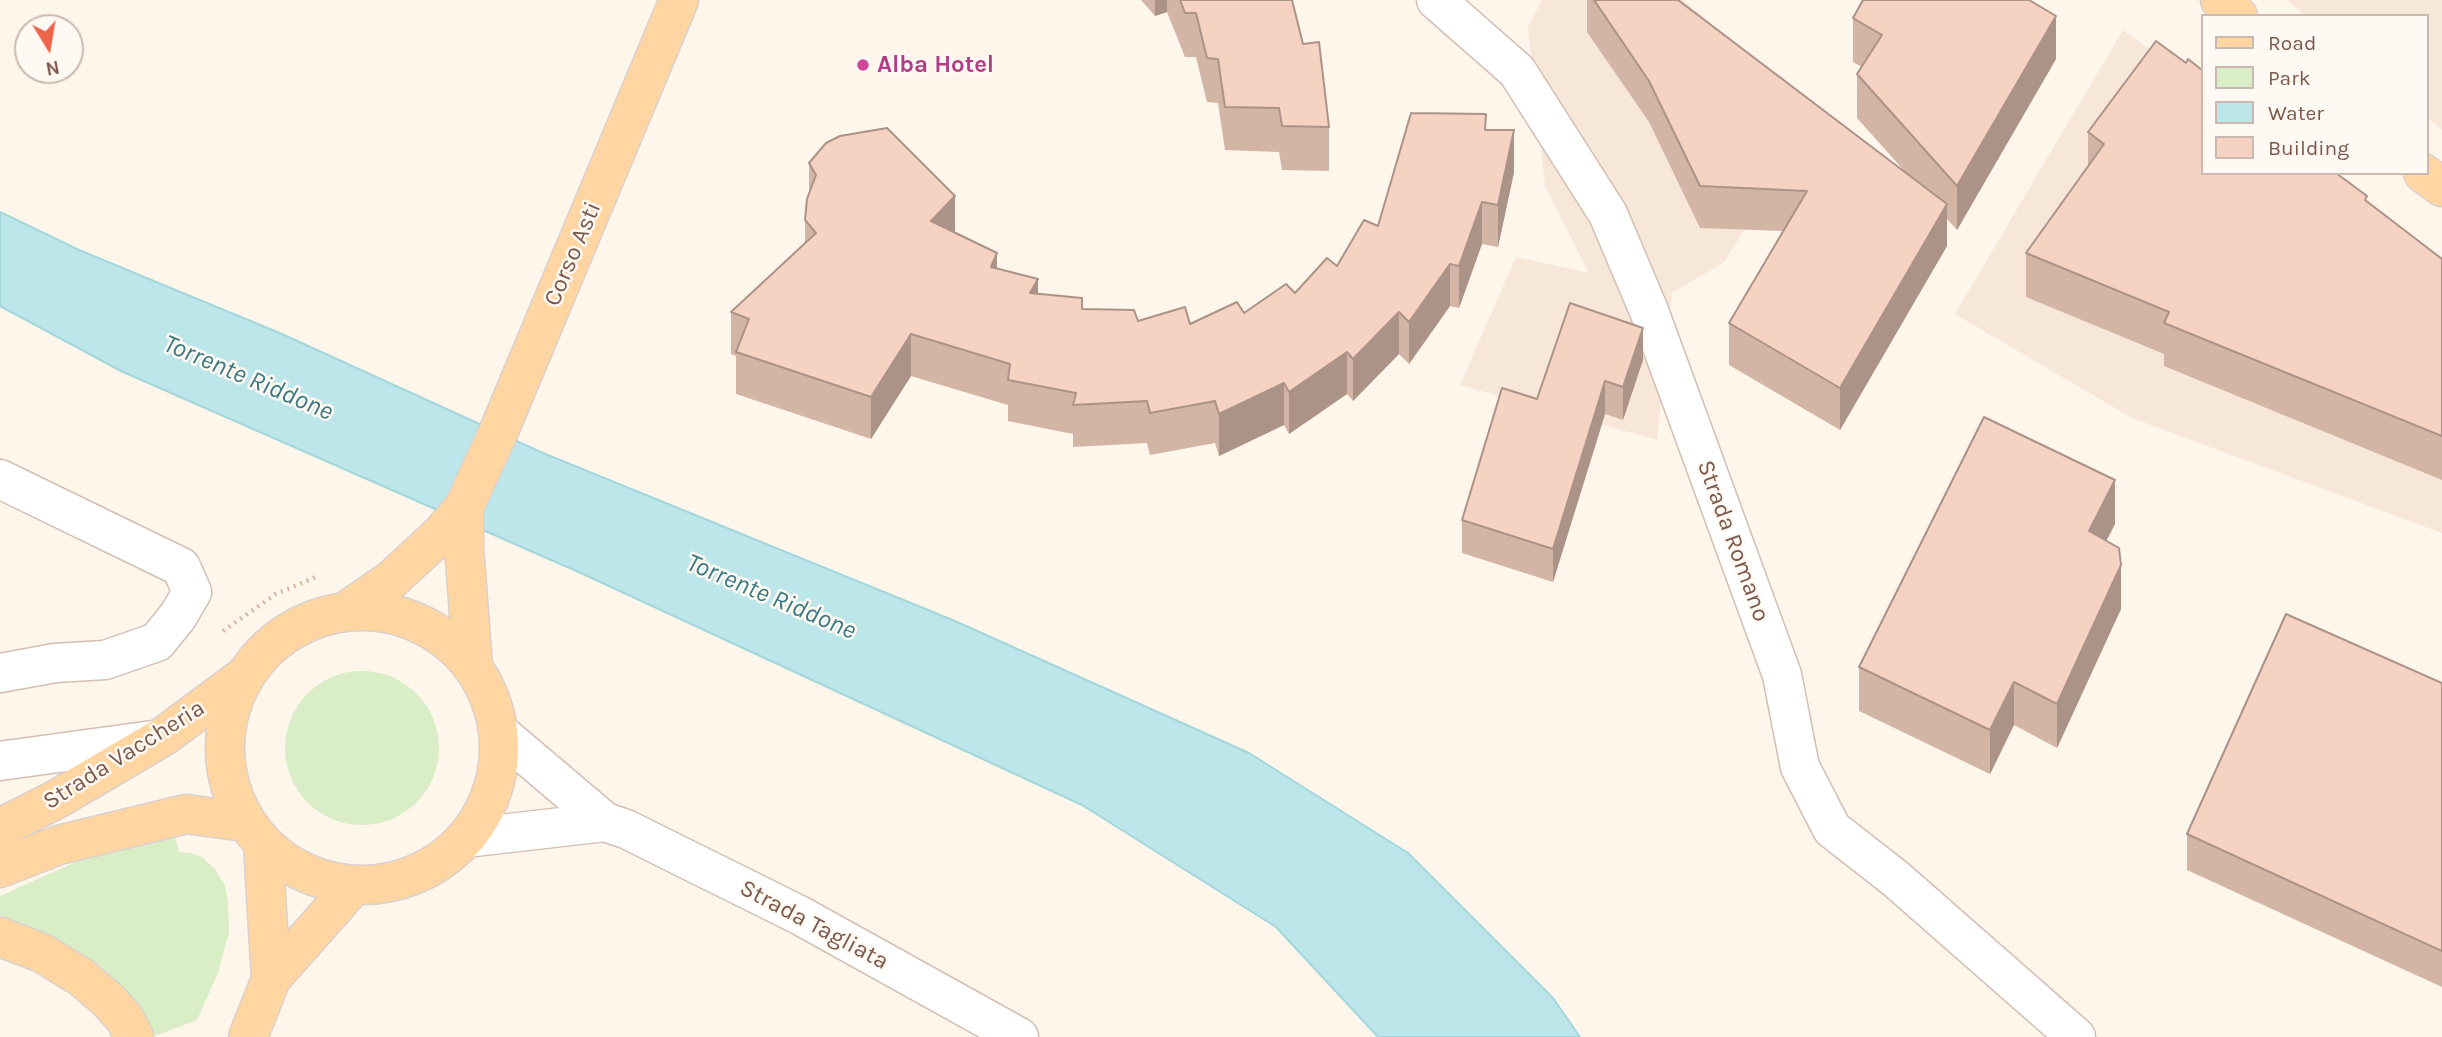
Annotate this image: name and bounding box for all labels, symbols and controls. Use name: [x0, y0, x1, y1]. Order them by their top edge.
north arrow: [14, 14, 84, 84]
legend: [2200, 14, 2428, 175]
text: Road: [2268, 31, 2316, 55]
place label: Alba Hotel: [877, 51, 994, 79]
text: N: [44, 56, 61, 80]
marker: Alba Hotel: [855, 57, 871, 73]
text: Park: [2268, 66, 2311, 90]
text: Water: [2268, 101, 2324, 125]
text: Building: [2268, 136, 2349, 160]
street label: Corso Asti: [538, 198, 608, 310]
water label: Torrente Riddone: [159, 328, 337, 428]
street label: Strada Romano: [1690, 456, 1776, 626]
water label: Torrente Riddone: [682, 547, 860, 647]
street label: Strada Vaccheria: [38, 694, 210, 816]
street label: Strada Tagliata: [735, 874, 893, 976]

